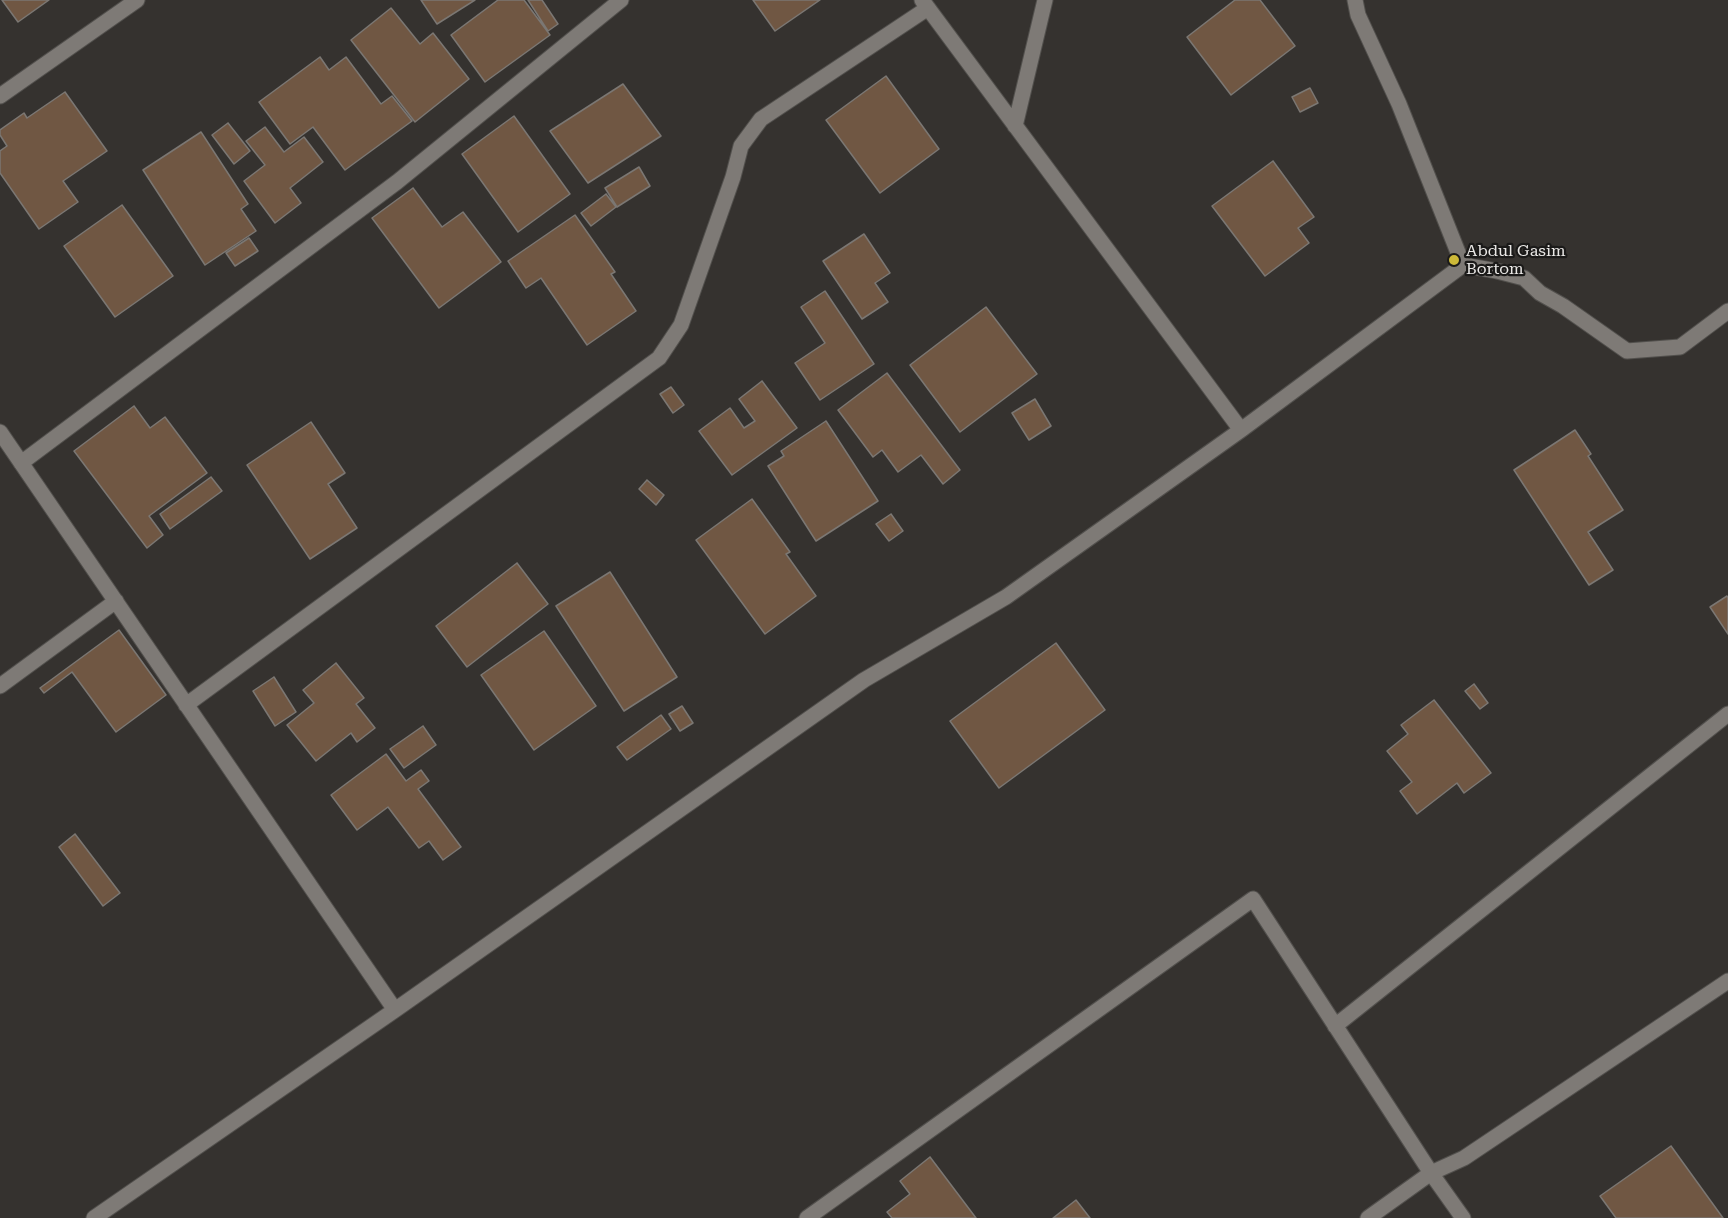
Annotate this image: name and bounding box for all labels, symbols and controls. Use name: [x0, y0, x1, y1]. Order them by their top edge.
place label: Abdul Gasim Bortom: [1466, 241, 1566, 279]
marker: Abdul Gasim Bortom: [1447, 253, 1461, 267]

